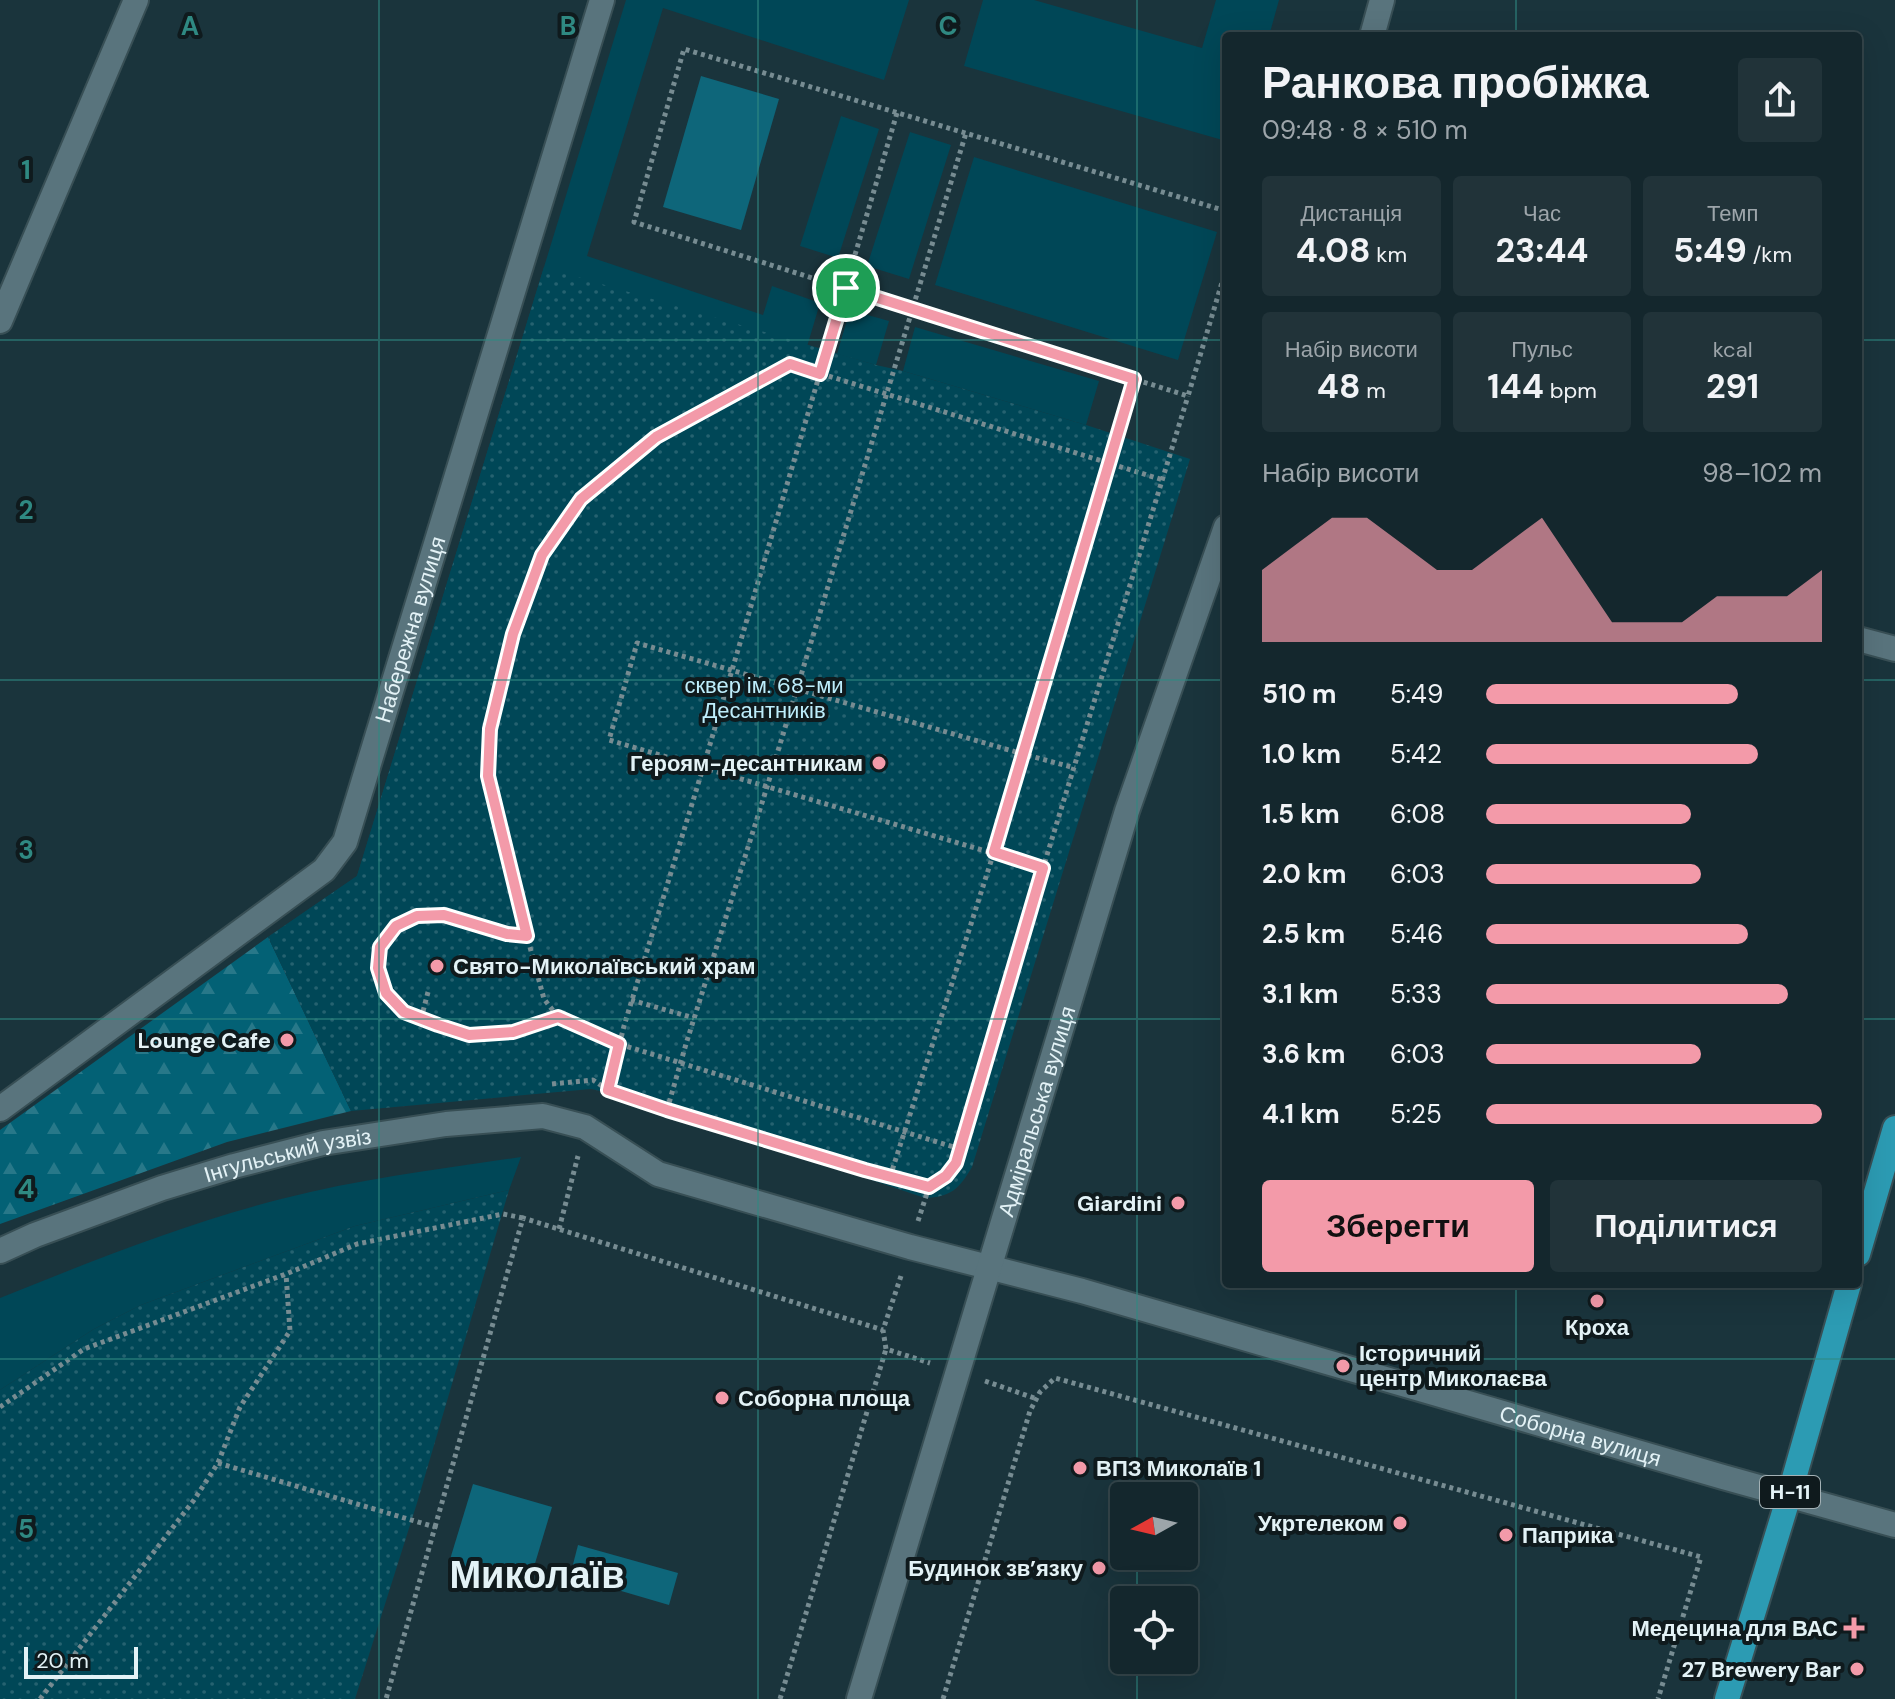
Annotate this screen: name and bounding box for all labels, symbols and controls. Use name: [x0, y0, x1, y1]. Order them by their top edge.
text: A: [181, 9, 199, 43]
text: B: [560, 9, 576, 43]
text: C: [938, 9, 958, 43]
text: Ранкова пробіжка: [1262, 54, 1649, 112]
button: share: [1738, 58, 1822, 142]
text: 09:48 · 8 × 510 m: [1262, 113, 1468, 147]
text: 1: [21, 153, 31, 187]
text: Дистанція: [1300, 199, 1402, 228]
text: Час: [1523, 199, 1561, 228]
text: Темп: [1707, 199, 1758, 228]
text: 4.08: [1296, 228, 1370, 273]
text: 23:44: [1496, 228, 1588, 273]
text: 5:49: [1673, 228, 1747, 273]
text: km: [1370, 240, 1407, 269]
text: /km: [1747, 240, 1792, 269]
pin: [812, 254, 880, 322]
icon: arrive: [824, 266, 868, 310]
text: Набір висоти: [1285, 335, 1418, 364]
text: Пульс: [1511, 335, 1573, 364]
text: kcal: [1713, 335, 1753, 364]
text: 48: [1317, 364, 1360, 409]
text: 144: [1487, 364, 1544, 409]
text: 291: [1706, 364, 1759, 409]
text: m: [1360, 376, 1386, 405]
text: bpm: [1544, 376, 1597, 405]
text: Набір висоти: [1262, 456, 1419, 490]
text: 98–102 m: [1702, 456, 1822, 490]
text: 2: [18, 493, 34, 527]
street label: Набережна вулиця: [368, 533, 452, 726]
park label: сквер ім. 68-ми Десантників: [684, 671, 844, 725]
text: 510 m: [1262, 677, 1337, 711]
text: 5:49: [1390, 677, 1443, 711]
text: 1.0 km: [1262, 737, 1341, 771]
text: 5:42: [1390, 737, 1442, 771]
place label: Героям-десантникам: [630, 749, 863, 778]
marker: Героям-десантникам: [870, 754, 888, 772]
text: 1.5 km: [1262, 797, 1340, 831]
text: 6:08: [1390, 797, 1445, 831]
text: 3: [18, 833, 34, 867]
text: 2.0 km: [1262, 857, 1346, 891]
text: 6:03: [1390, 857, 1445, 891]
text: 2.5 km: [1262, 917, 1345, 951]
text: 5:46: [1390, 917, 1443, 951]
place label: Свято-Миколаївський храм: [453, 952, 756, 981]
marker: Свято-Миколаївський храм: [428, 957, 446, 975]
text: 3.1 km: [1262, 977, 1338, 1011]
text: 5:33: [1390, 977, 1442, 1011]
street label: Адміральська вулиця: [991, 1002, 1082, 1220]
place label: Lounge Cafe: [137, 1026, 271, 1055]
marker: Lounge Cafe: [278, 1031, 296, 1049]
text: 3.6 km: [1262, 1037, 1346, 1071]
text: 6:03: [1390, 1037, 1445, 1071]
text: 4.1 km: [1262, 1097, 1340, 1131]
text: 5:25: [1390, 1097, 1442, 1131]
street label: Інгульський узвіз: [200, 1121, 373, 1189]
text: 4: [18, 1172, 34, 1206]
button: Зберегти: [1262, 1180, 1534, 1272]
button: Поділитися: [1550, 1180, 1822, 1272]
place label: Giardini: [1077, 1189, 1162, 1218]
marker: Giardini: [1169, 1194, 1187, 1212]
marker: Кроха: [1588, 1292, 1606, 1310]
place label: Кроха: [1565, 1313, 1630, 1342]
place label: Історичний центр Миколаєва: [1359, 1339, 1547, 1393]
marker: Історичний центр Миколаєва: [1334, 1357, 1352, 1375]
place label: Соборна площа: [738, 1384, 911, 1413]
marker: Соборна площа: [713, 1389, 731, 1407]
street label: Соборна вулиця: [1496, 1398, 1665, 1473]
place label: ВПЗ Миколаїв 1: [1096, 1454, 1261, 1483]
marker: ВПЗ Миколаїв 1: [1071, 1459, 1089, 1477]
road number: Н-11: [1760, 1476, 1820, 1508]
north arrow: [1110, 1482, 1198, 1570]
map controls: [1110, 1482, 1198, 1674]
place label: Укртелеком: [1258, 1509, 1384, 1538]
text: 5: [18, 1512, 34, 1546]
marker: Укртелеком: [1391, 1514, 1409, 1532]
place label: Паприка: [1522, 1521, 1614, 1550]
marker: Паприка: [1497, 1526, 1515, 1544]
district label: Миколаїв: [449, 1550, 625, 1600]
place label: Будинок зв’язку: [908, 1554, 1084, 1583]
marker: Будинок зв’язку: [1090, 1559, 1108, 1577]
button: locate: [1110, 1586, 1198, 1674]
place label: Медецина для ВАС: [1632, 1614, 1838, 1643]
marker: Медецина для ВАС: [1845, 1619, 1863, 1637]
scale bar: [24, 1643, 138, 1679]
text: 20 m: [36, 1646, 89, 1675]
place label: 27 Brewery Bar: [1682, 1655, 1841, 1684]
marker: 27 Brewery Bar: [1848, 1660, 1866, 1678]

